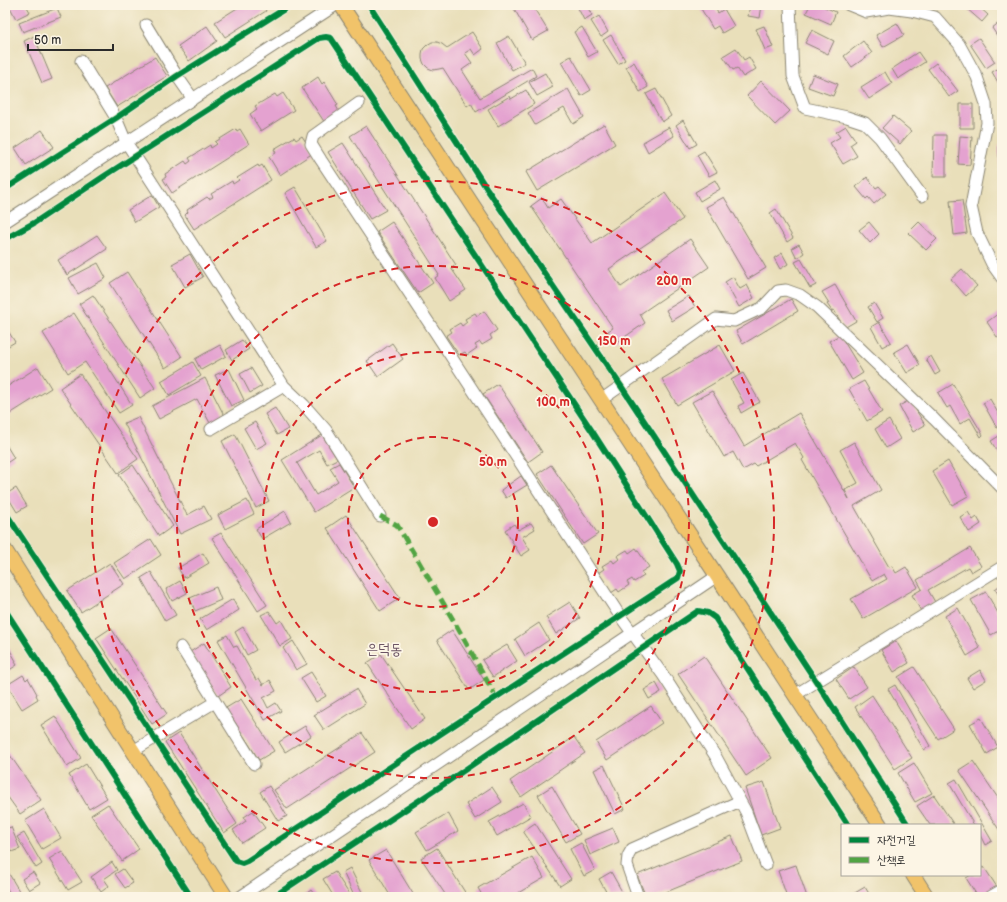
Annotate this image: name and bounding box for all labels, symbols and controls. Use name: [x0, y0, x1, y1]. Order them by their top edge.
scale bar: [28, 26, 113, 52]
text: 50 m: [34, 33, 61, 48]
text: 200 m: [656, 274, 692, 289]
text: 150 m: [598, 334, 630, 349]
text: 100 m: [536, 395, 570, 410]
text: 50 m: [479, 455, 507, 470]
centre of rings: [426, 515, 440, 529]
district label: 은덕동: [366, 640, 402, 659]
legend: [841, 824, 981, 876]
text: 자전거길: [877, 833, 916, 848]
text: 산책로: [877, 853, 906, 868]

